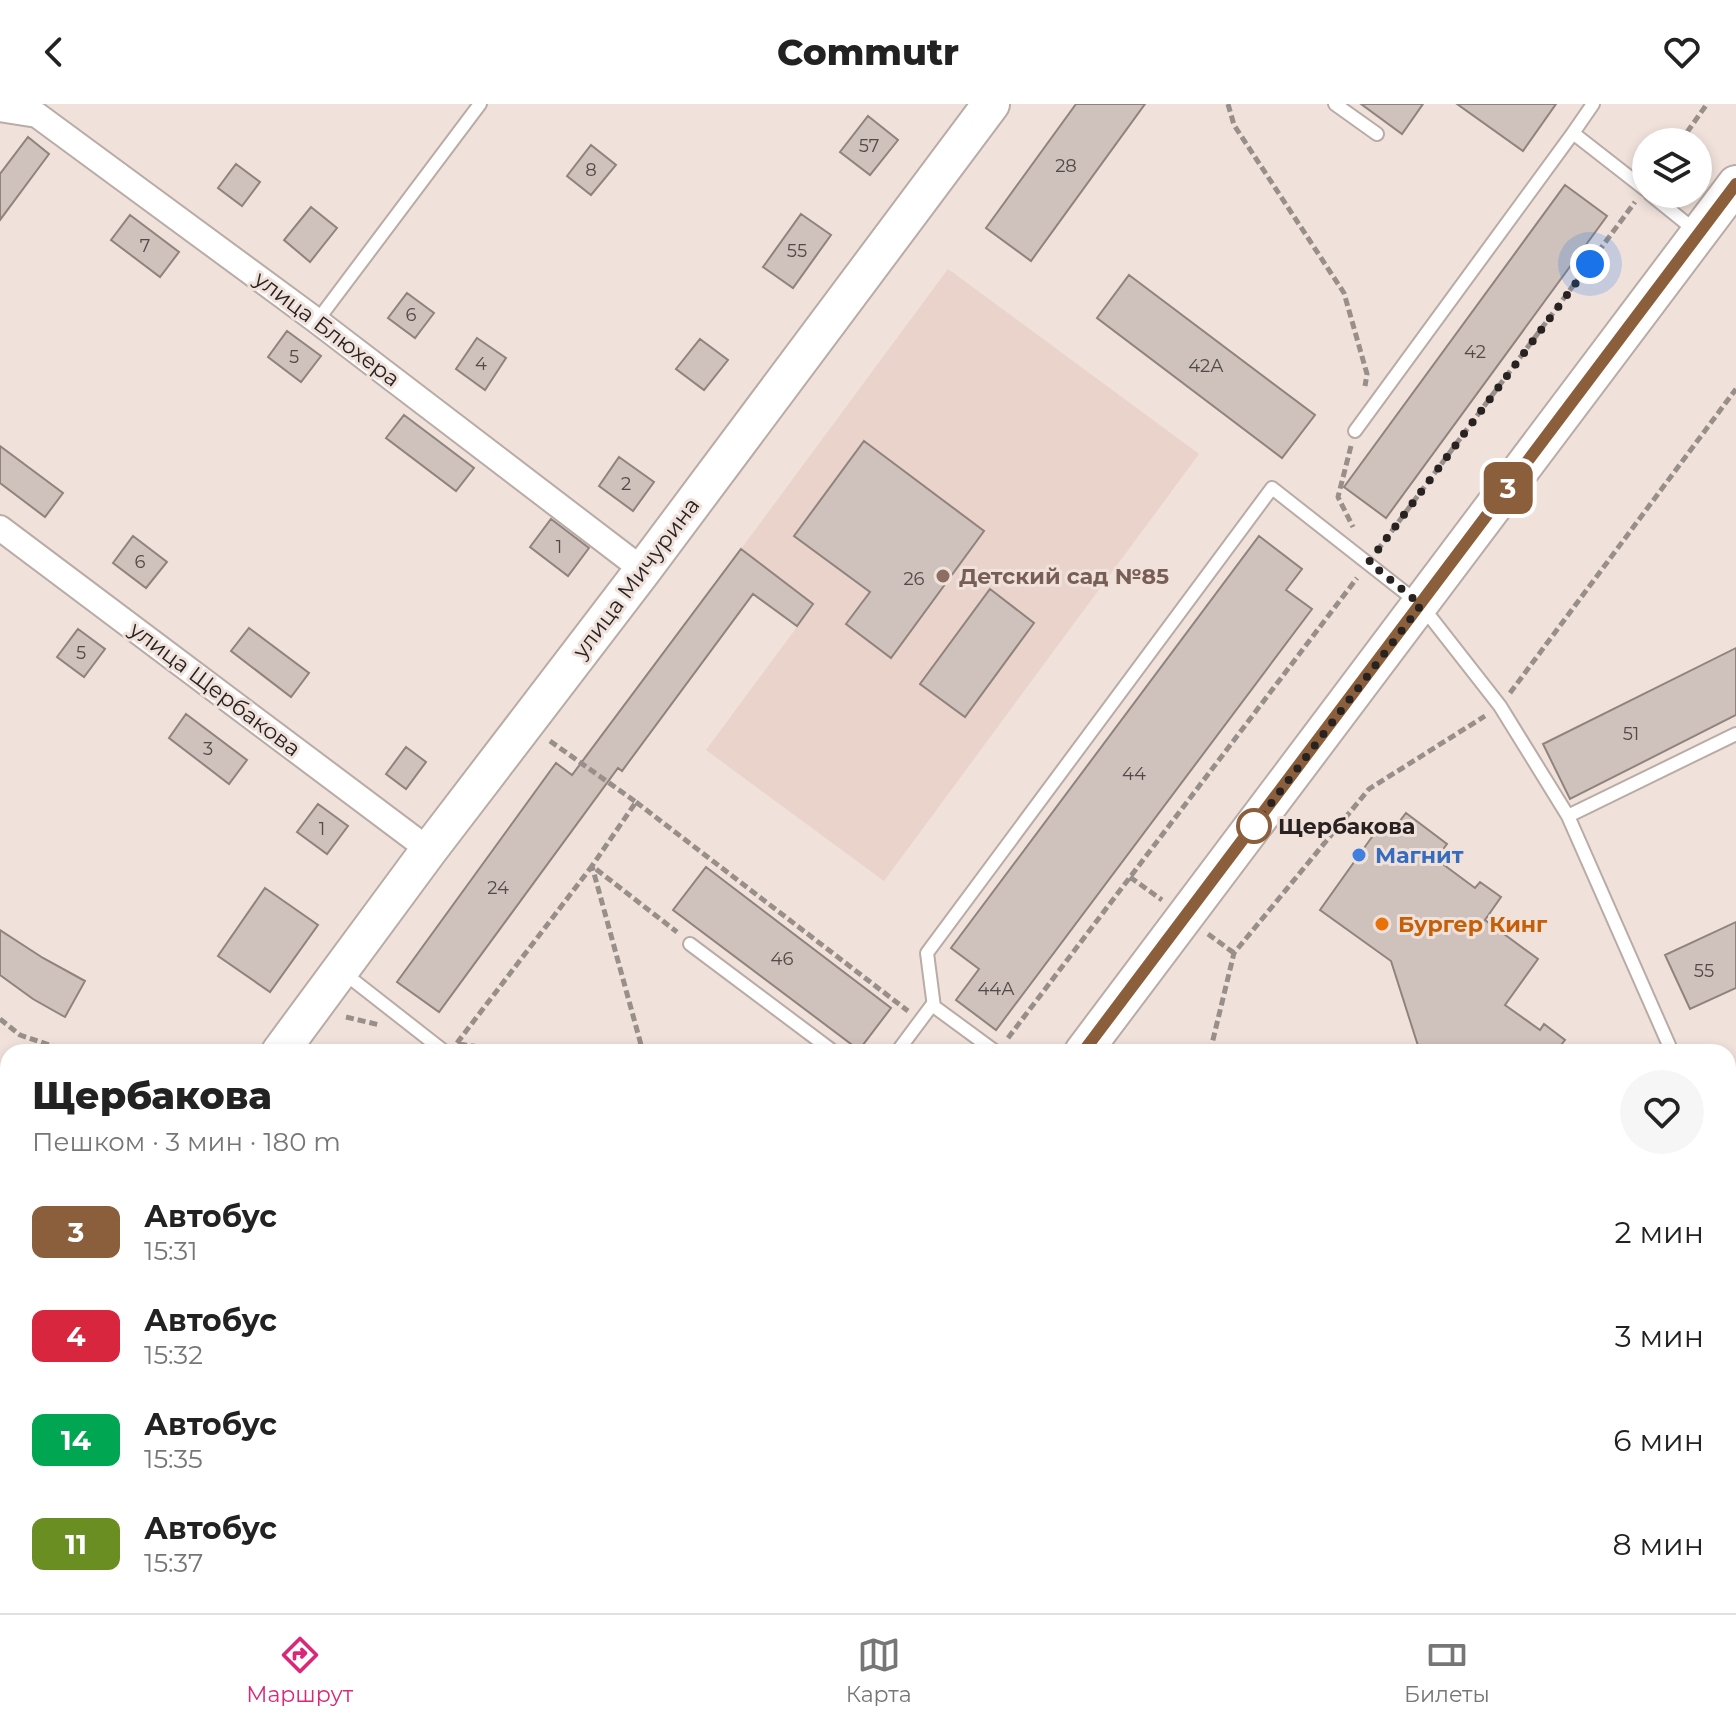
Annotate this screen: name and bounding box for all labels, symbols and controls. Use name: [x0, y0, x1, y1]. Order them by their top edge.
icon: back: [32, 30, 76, 74]
text: Commutr: [777, 30, 959, 74]
icon: heart: [1660, 30, 1704, 74]
map controls: [1632, 128, 1712, 208]
button: layers: [1632, 128, 1712, 208]
house number: 57: [859, 135, 879, 157]
house number: 28: [1055, 155, 1077, 177]
house number: 8: [585, 159, 597, 181]
house number: 7: [140, 235, 150, 257]
house number: 55: [787, 240, 807, 262]
your location: [1570, 244, 1610, 284]
street label: улица Блюхера: [248, 265, 405, 393]
house number: 6: [406, 304, 417, 326]
house number: 42: [1464, 341, 1486, 363]
house number: 5: [289, 346, 299, 368]
house number: 4: [475, 353, 487, 375]
house number: 42А: [1188, 355, 1224, 377]
line badge: 3: [1482, 462, 1534, 514]
text: 3: [1500, 471, 1516, 505]
house number: 2: [621, 473, 631, 495]
street label: улица Мичурина: [566, 492, 705, 664]
house number: 1: [556, 536, 562, 558]
house number: 6: [135, 551, 146, 573]
place label: Детский сад №85: [959, 563, 1169, 590]
marker: Детский сад №85: [934, 567, 952, 585]
house number: 26: [903, 568, 925, 590]
street label: улица Щербакова: [123, 615, 306, 762]
house number: 5: [76, 642, 86, 664]
house number: 51: [1623, 723, 1639, 745]
house number: 3: [203, 738, 213, 760]
house number: 44: [1122, 763, 1146, 785]
marker: Щербакова: [1237, 809, 1271, 843]
place label: Щербакова: [1278, 813, 1415, 840]
house number: 1: [319, 818, 325, 840]
place label: Магнит: [1375, 842, 1464, 869]
marker: Магнит: [1350, 846, 1368, 864]
house number: 24: [487, 877, 509, 899]
place label: Бургер Кинг: [1398, 911, 1548, 938]
marker: Бургер Кинг: [1373, 915, 1391, 933]
house number: 46: [771, 948, 793, 970]
house number: 55: [1694, 960, 1714, 982]
house number: 44А: [977, 978, 1015, 1000]
button: heart: [1620, 1070, 1704, 1154]
text: Щербакова: [32, 1072, 272, 1119]
text: Пешком · 3 мин · 180 m: [32, 1126, 341, 1158]
text: Автобус: [144, 1198, 277, 1235]
text: 2 мин: [1615, 1214, 1704, 1251]
text: 3: [68, 1215, 84, 1249]
text: 15:31: [144, 1235, 198, 1267]
text: Автобус: [144, 1302, 277, 1339]
text: 3 мин: [1615, 1318, 1704, 1355]
text: 4: [66, 1319, 86, 1353]
text: 15:32: [144, 1339, 203, 1371]
text: Автобус: [144, 1406, 277, 1443]
text: 6 мин: [1613, 1422, 1704, 1459]
text: 14: [61, 1423, 91, 1457]
text: 15:35: [144, 1443, 203, 1475]
text: Автобус: [144, 1510, 277, 1547]
text: 8 мин: [1612, 1526, 1704, 1563]
text: 11: [65, 1527, 87, 1561]
text: 15:37: [144, 1547, 203, 1579]
tab: Маршрут: [246, 1633, 353, 1708]
tab: Карта: [846, 1633, 911, 1708]
tab: Билеты: [1404, 1633, 1490, 1708]

